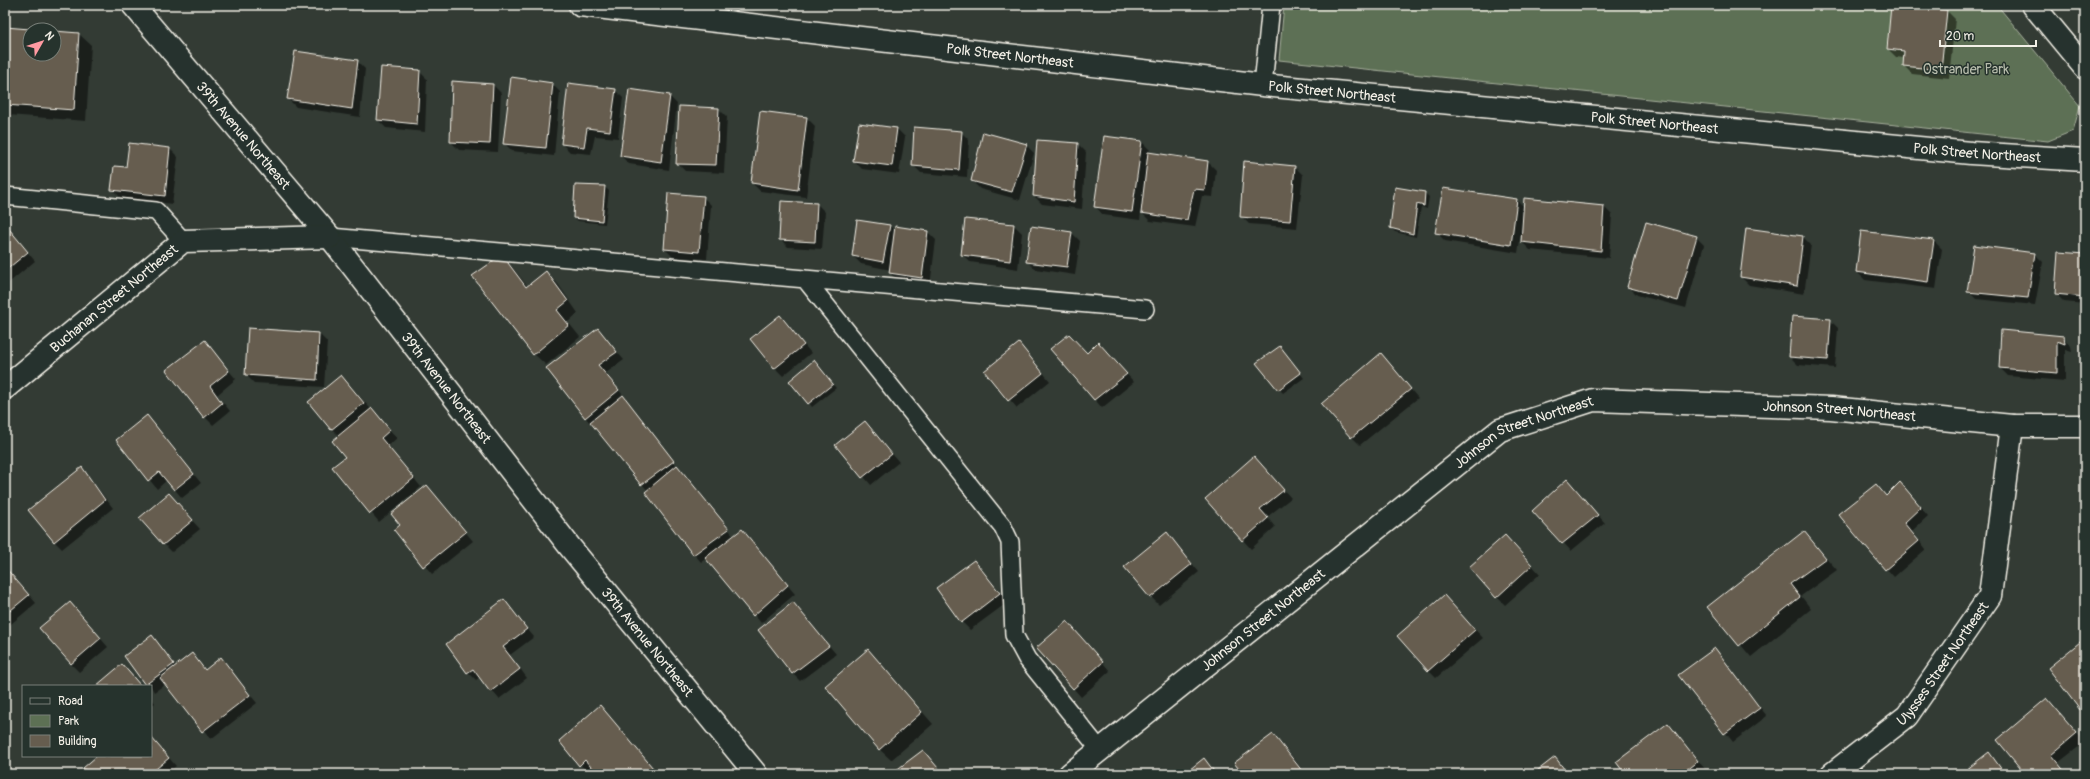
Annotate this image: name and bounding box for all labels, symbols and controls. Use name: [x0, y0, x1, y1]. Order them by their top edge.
north arrow: [22, 22, 62, 62]
scale bar: [1940, 22, 2036, 48]
text: N: [42, 29, 57, 43]
text: 20 m: [1946, 29, 1975, 44]
street label: Polk Street Northeast: [945, 39, 1075, 71]
park label: Ostrander Park: [1923, 61, 2009, 78]
street label: Polk Street Northeast: [1267, 77, 1397, 106]
street label: 39th Avenue Northeast: [193, 78, 294, 193]
street label: Polk Street Northeast: [1590, 108, 1719, 137]
street label: Polk Street Northeast: [1912, 139, 2042, 166]
street label: Buchanan Street Northeast: [46, 240, 181, 356]
street label: 39th Avenue Northeast: [398, 329, 495, 447]
street label: Johnson Street Northeast: [1451, 392, 1595, 472]
street label: Johnson Street Northeast: [1762, 397, 1917, 425]
street label: Johnson Street Northeast: [1198, 565, 1328, 674]
street label: 39th Avenue Northeast: [598, 584, 698, 700]
street label: Ulysses Street Northeast: [1893, 598, 1992, 729]
legend: [22, 685, 152, 757]
text: Road: [58, 694, 83, 709]
text: Park: [58, 714, 79, 729]
text: Building: [58, 734, 97, 749]

